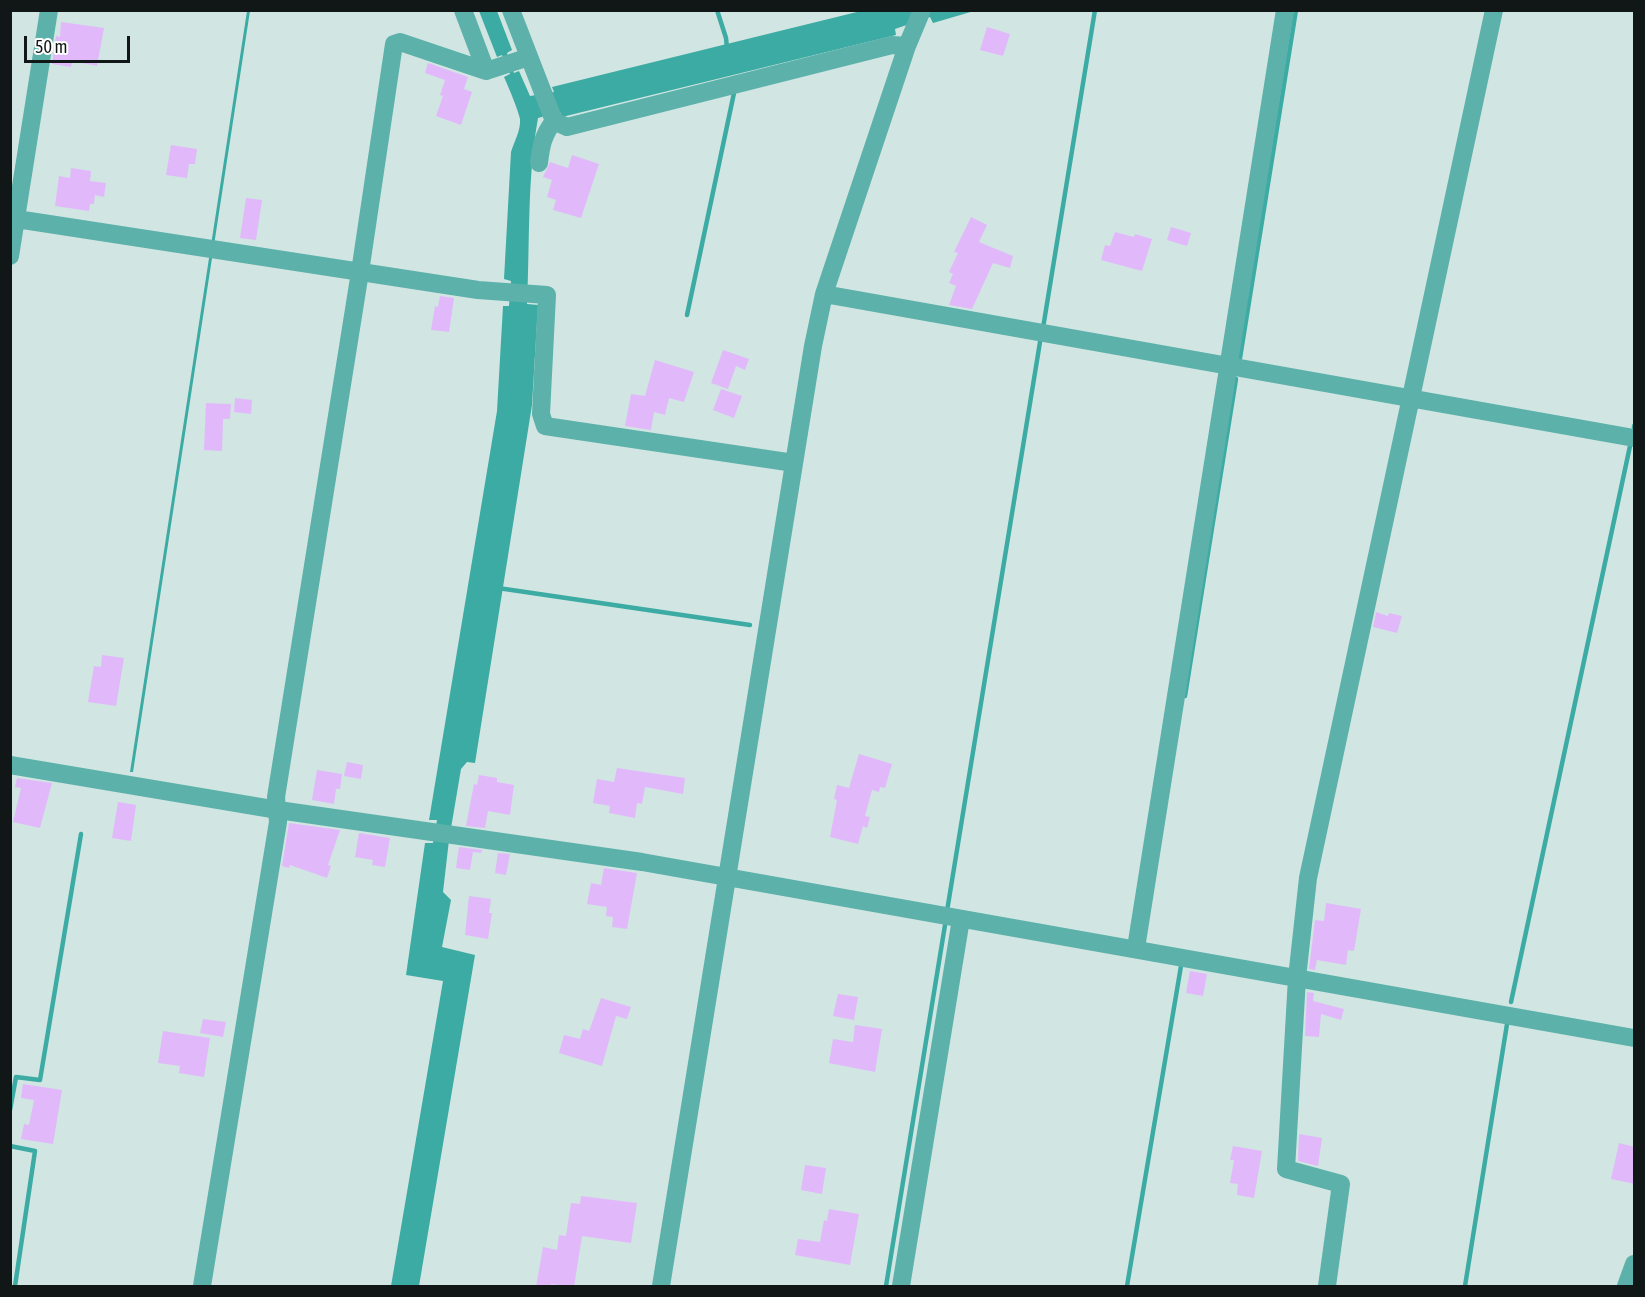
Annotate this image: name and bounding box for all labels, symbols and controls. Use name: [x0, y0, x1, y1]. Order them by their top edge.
scale bar: [27, 24, 134, 62]
text: 50 m: [35, 36, 67, 57]

